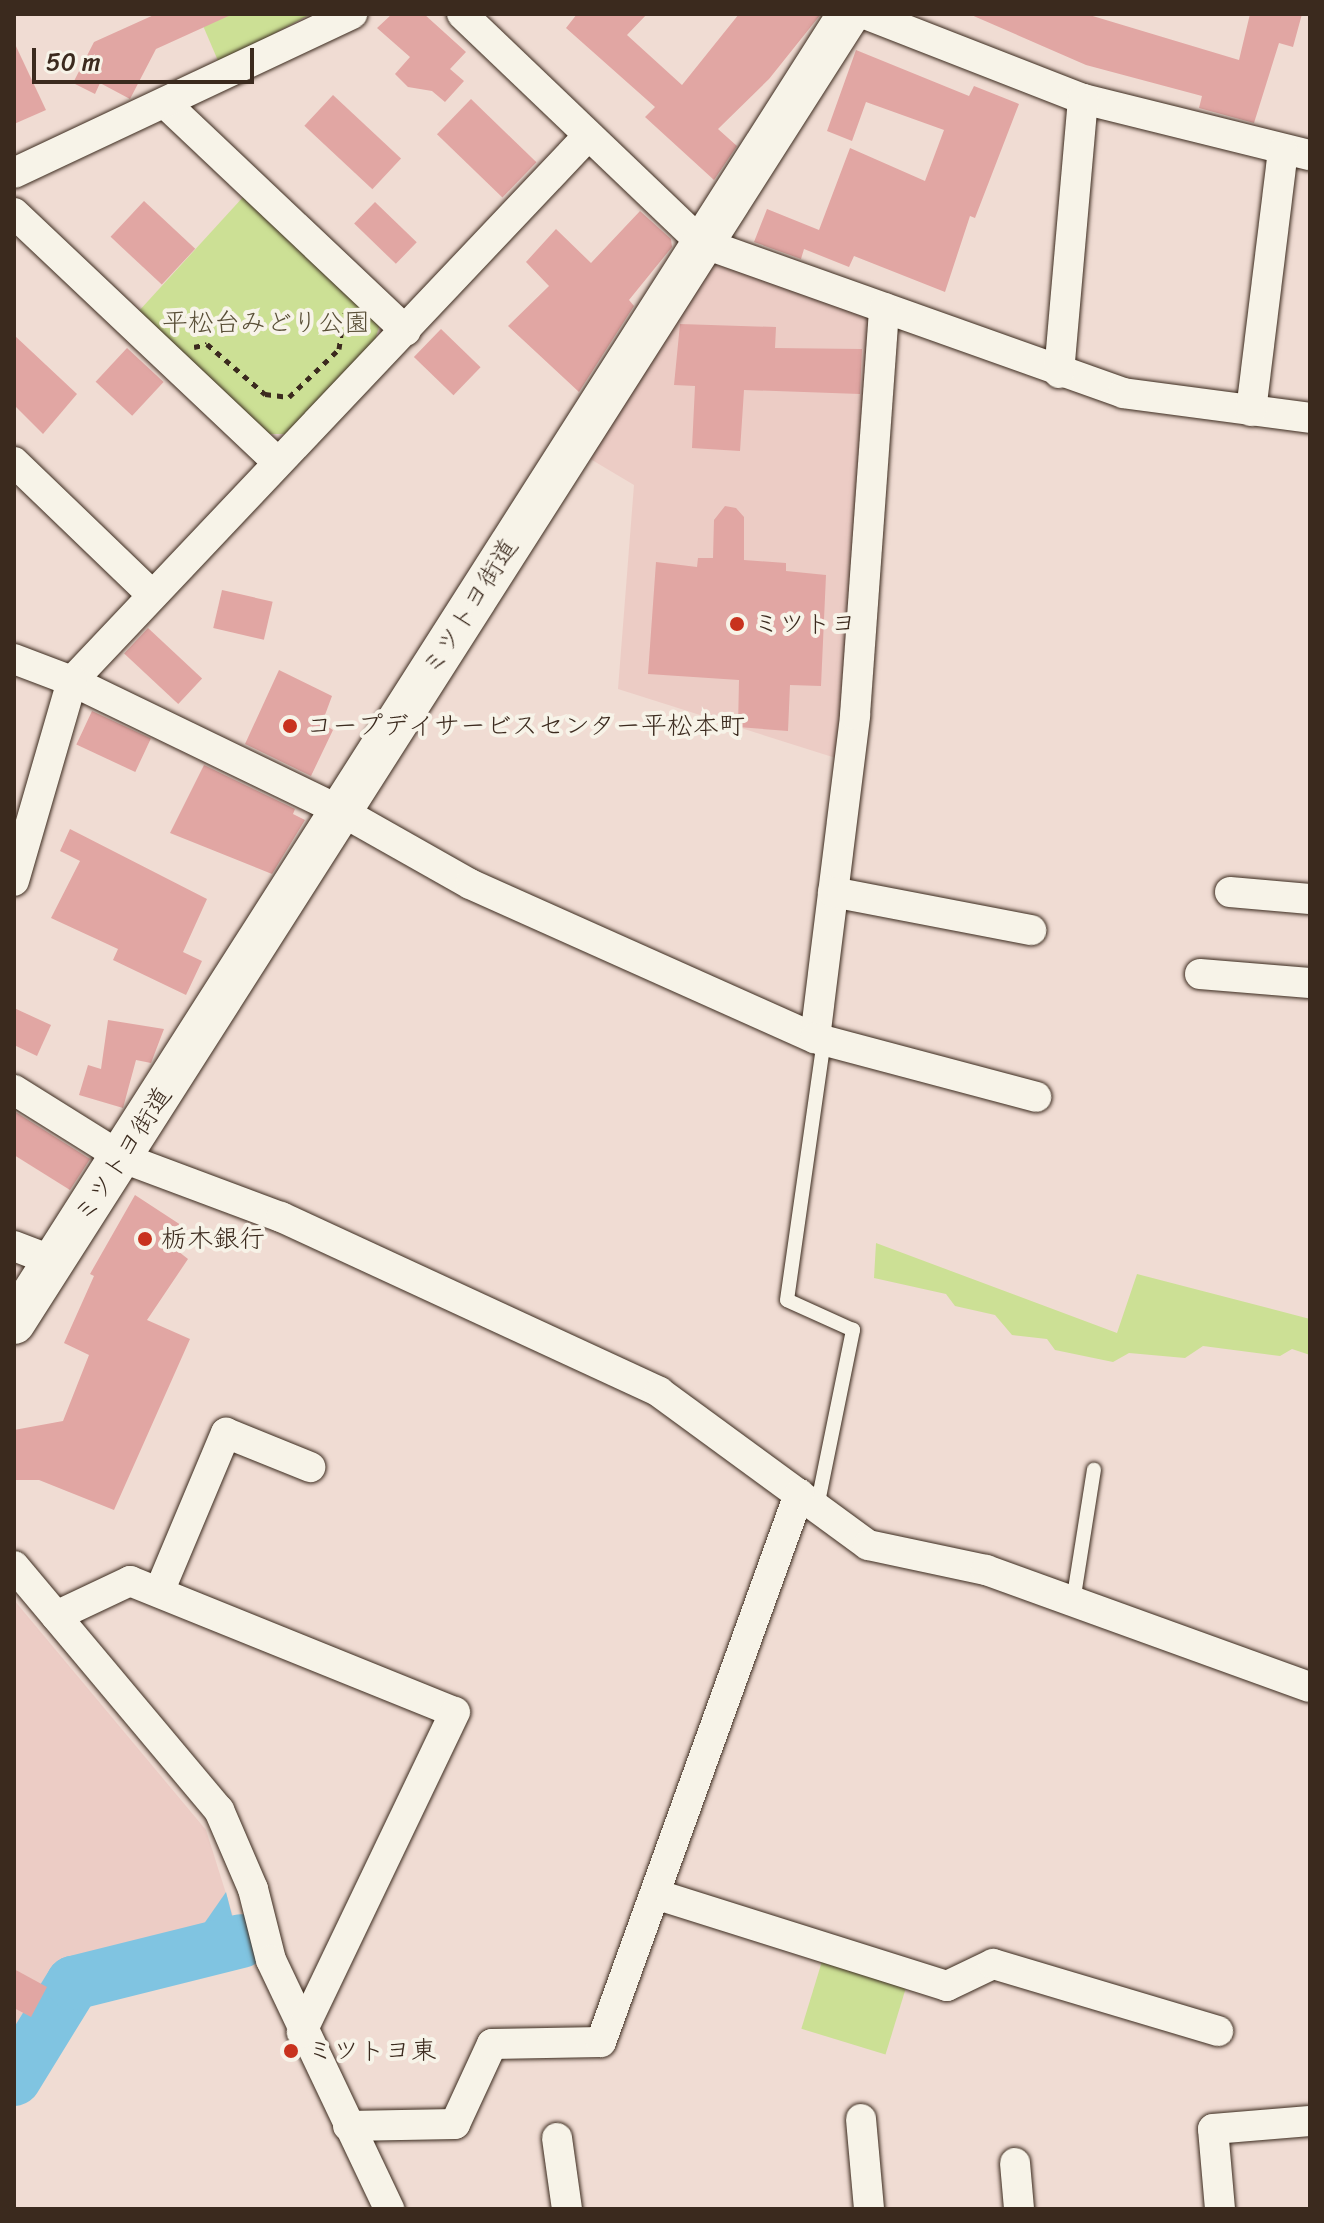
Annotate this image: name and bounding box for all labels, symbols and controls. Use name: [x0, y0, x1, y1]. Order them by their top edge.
scale bar: [36, 32, 258, 82]
text: 50 m: [46, 41, 101, 83]
park label: 平松台みどり公園: [162, 307, 370, 339]
street label: ミツトヨ街道: [415, 533, 525, 681]
place label: ミツトヨ: [753, 608, 857, 640]
marker: ミツトヨ: [728, 615, 746, 633]
place label: コープデイサービスセンター平松本町: [306, 710, 748, 742]
marker: コープデイサービスセンター平松本町: [281, 717, 299, 735]
street label: ミツトヨ街道: [67, 1081, 179, 1229]
place label: 栃木銀行: [161, 1223, 265, 1255]
marker: 栃木銀行: [136, 1230, 154, 1248]
place label: ミツトヨ東: [307, 2035, 437, 2067]
marker: ミツトヨ東: [282, 2042, 300, 2060]

